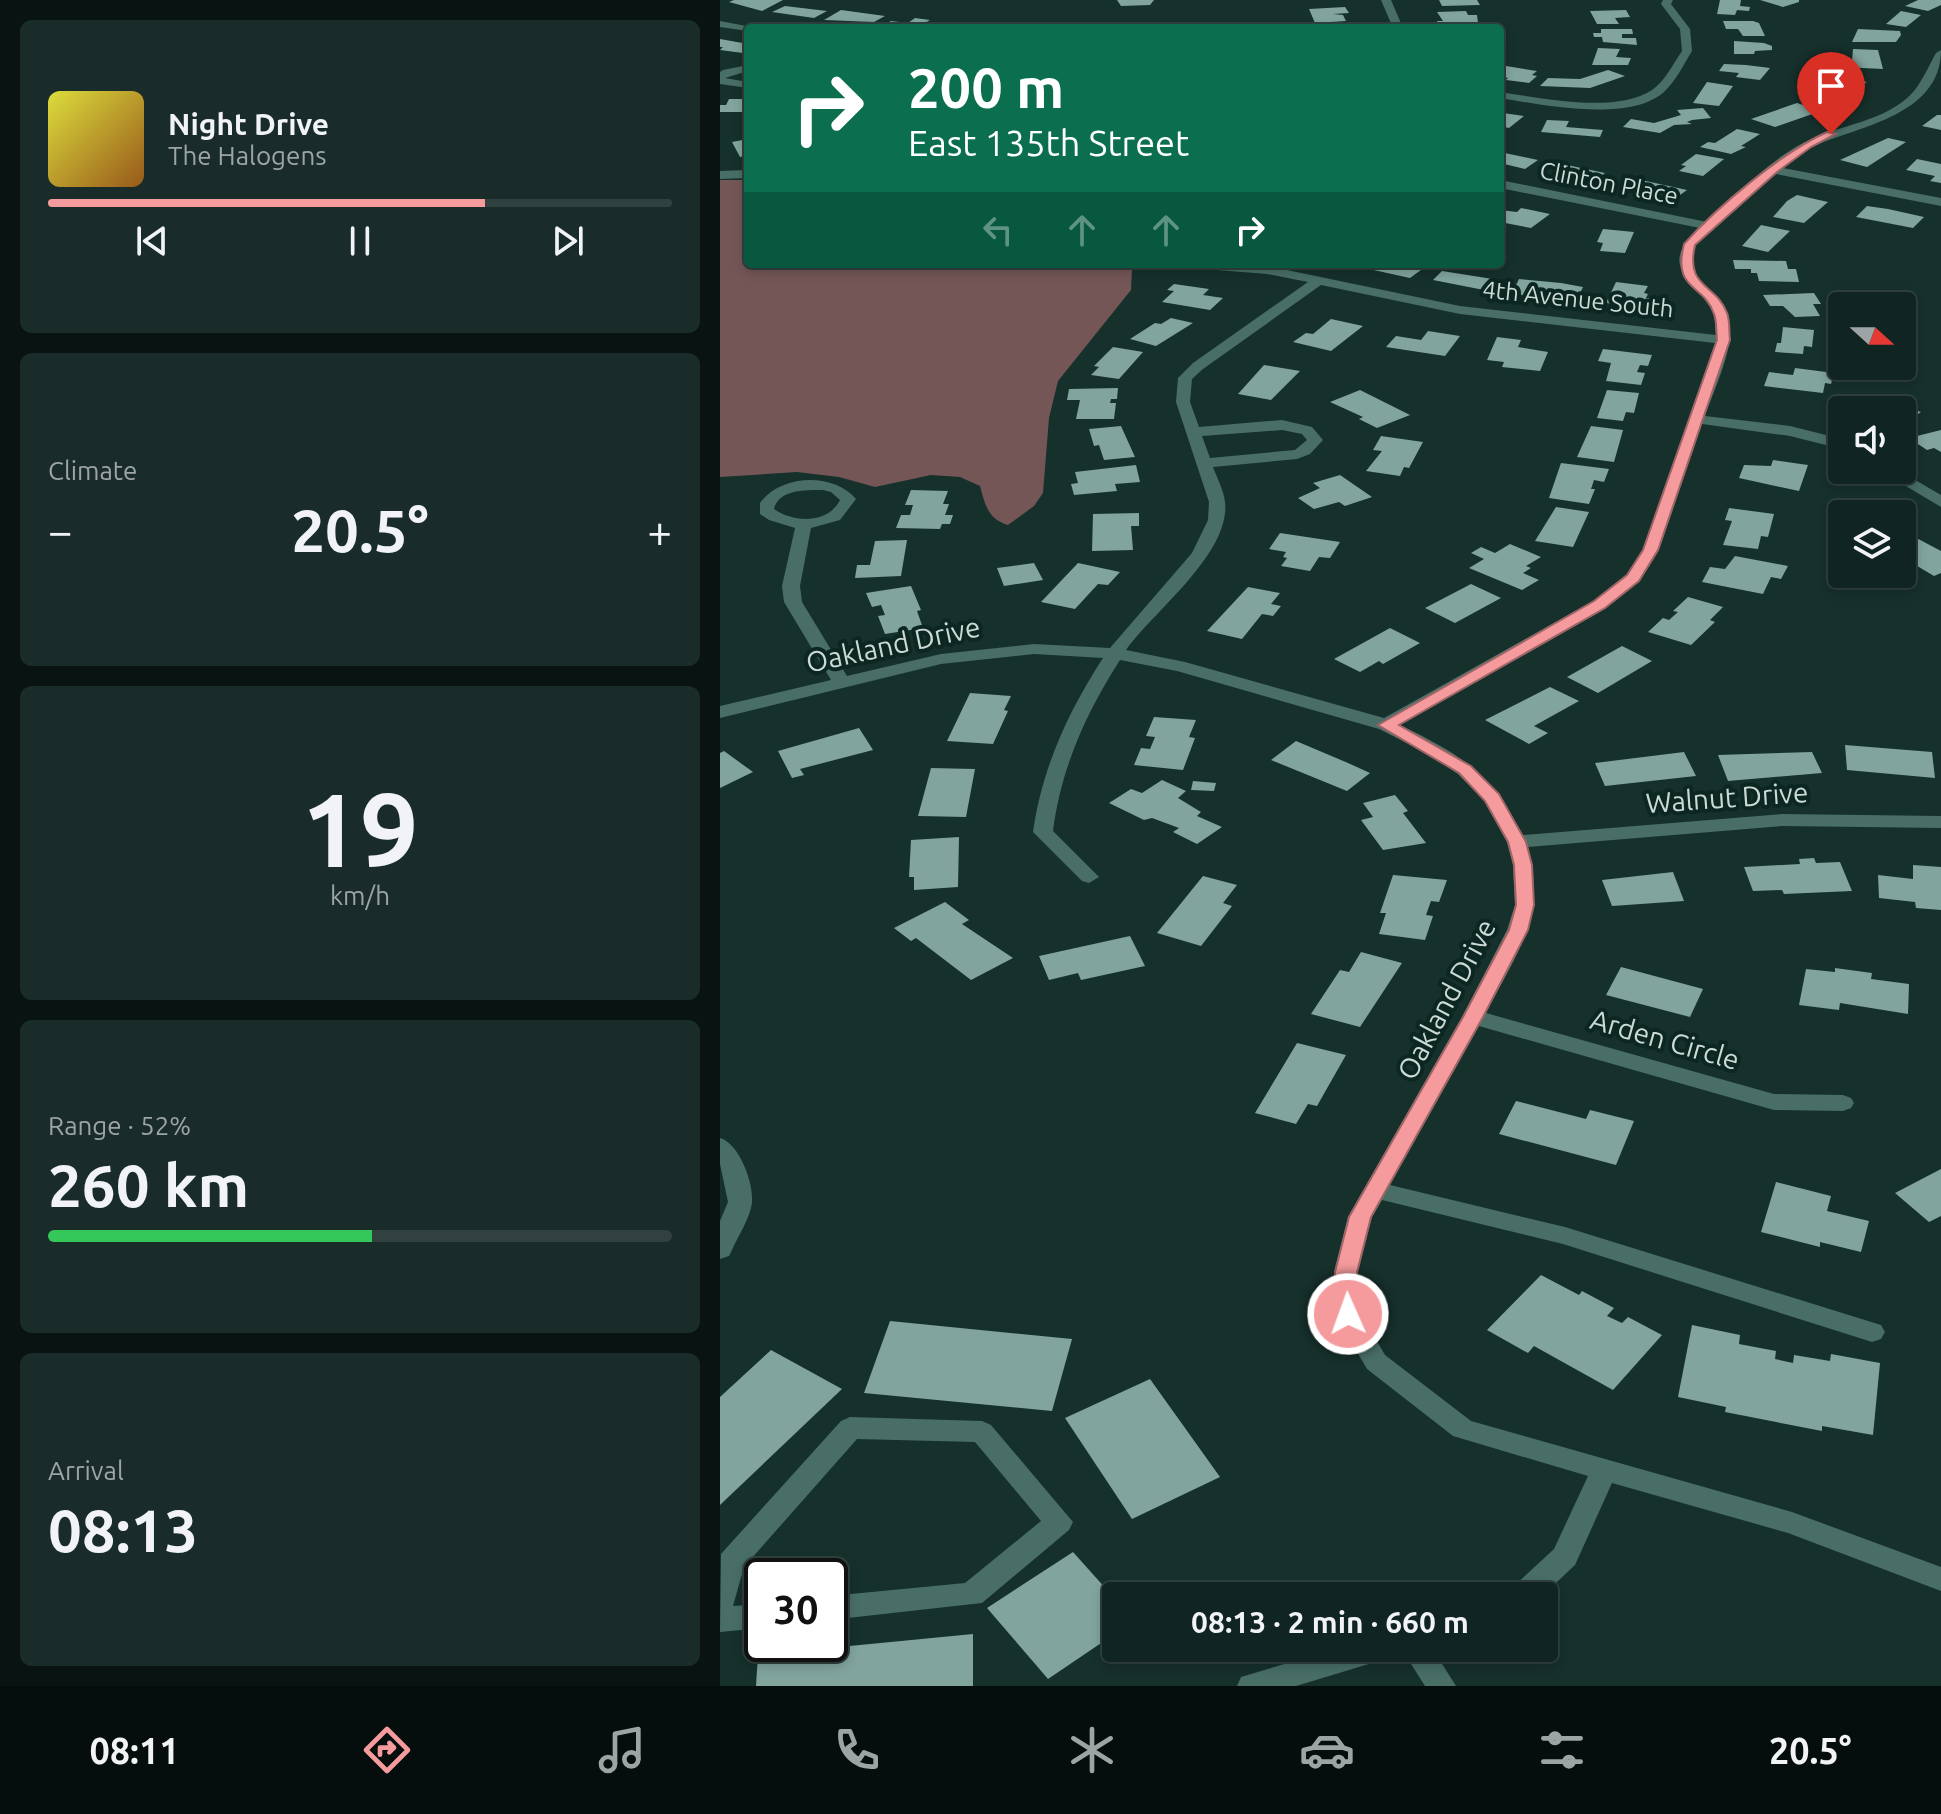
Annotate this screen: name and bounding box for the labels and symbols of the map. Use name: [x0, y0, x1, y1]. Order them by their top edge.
pin: [1797, 52, 1865, 134]
street label: Clinton Place: [1537, 156, 1681, 210]
street label: 4th Avenue South: [1481, 276, 1675, 322]
north arrow: [1828, 292, 1916, 380]
street label: Oakland Drive: [803, 610, 983, 678]
street label: Walnut Drive: [1645, 776, 1809, 818]
street label: Oakland Drive: [1391, 914, 1501, 1084]
street label: Arden Circle: [1587, 1003, 1743, 1075]
position arrow: [1306, 1272, 1390, 1356]
speed limit sign: 30: [744, 1558, 848, 1662]

